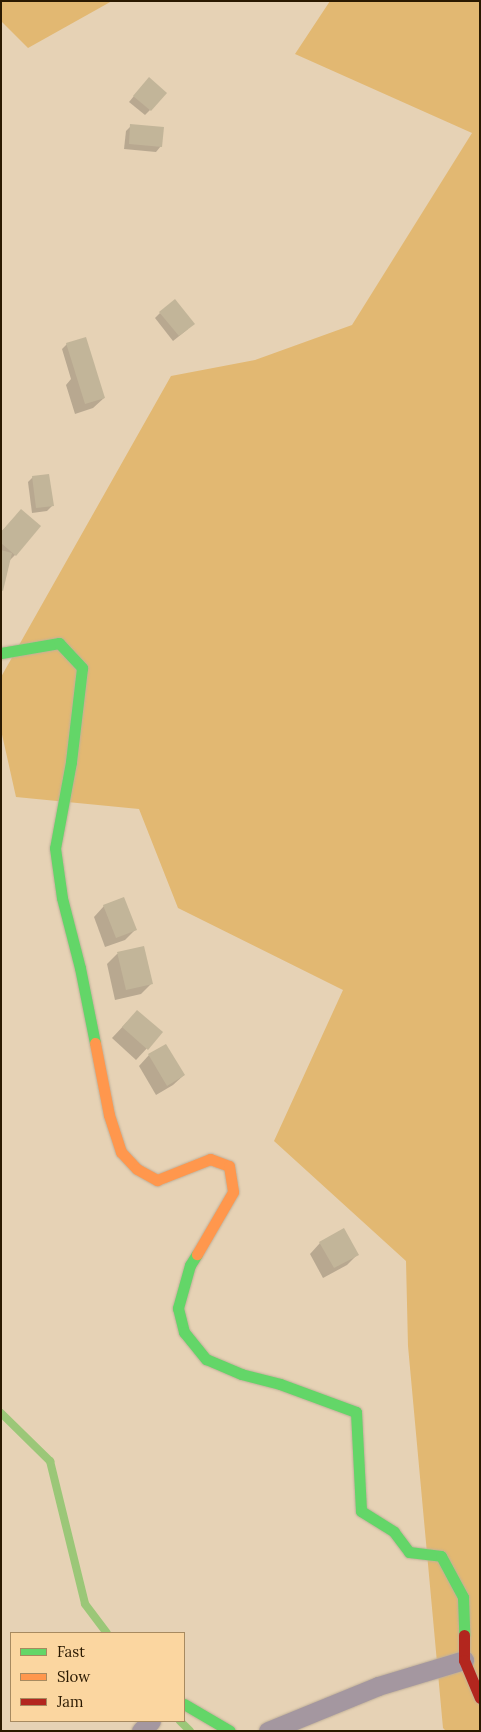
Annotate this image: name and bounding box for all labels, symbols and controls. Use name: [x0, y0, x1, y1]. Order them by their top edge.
legend: [10, 1632, 185, 1722]
text: Fast: [57, 1642, 85, 1661]
text: Slow: [57, 1667, 90, 1686]
text: Jam: [57, 1692, 84, 1711]

